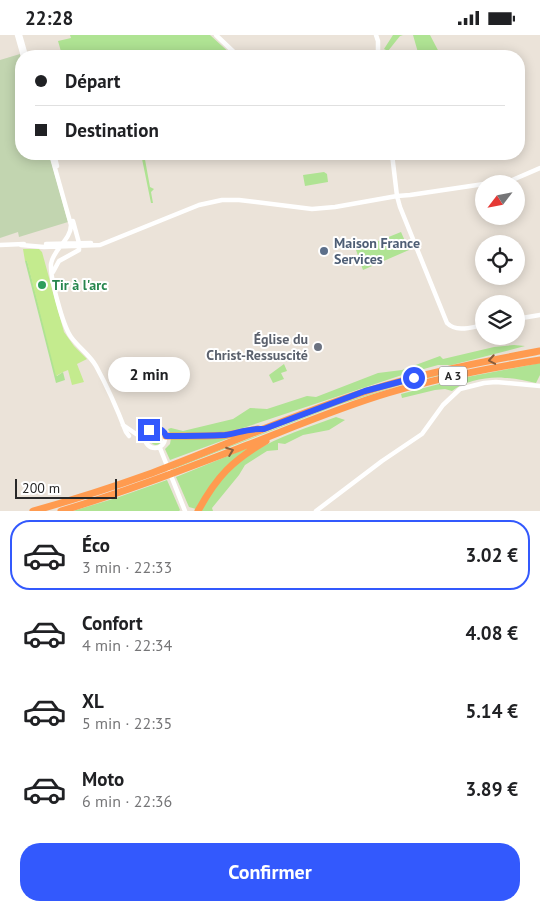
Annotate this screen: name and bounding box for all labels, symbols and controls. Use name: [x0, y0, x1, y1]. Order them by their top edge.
text: 22:28: [25, 6, 73, 30]
text: Départ: [65, 69, 121, 93]
text: Destination: [65, 118, 159, 142]
north arrow: [475, 175, 525, 225]
map controls: [475, 175, 525, 345]
place label: Maison France Services: [334, 234, 420, 268]
button: locate: [475, 235, 525, 285]
marker: Maison France Services: [318, 245, 330, 257]
place label: Tir à l'arc: [52, 276, 107, 294]
marker: Tir à l'arc: [36, 279, 48, 291]
button: layers: [475, 295, 525, 345]
place label: Église du Christ-Ressuscité: [206, 330, 308, 364]
marker: Église du Christ-Ressuscité: [312, 341, 324, 353]
one-way arrow: [488, 354, 496, 364]
callout: 2 min: [108, 357, 190, 393]
text: 2 min: [129, 364, 169, 384]
route start: [403, 367, 425, 389]
road number: A 3: [439, 367, 467, 386]
route end: [138, 419, 160, 441]
one-way arrow: [225, 447, 233, 457]
scale bar: [15, 476, 118, 499]
text: 200 m: [22, 479, 60, 497]
icon: car: [22, 533, 67, 578]
text: Éco: [82, 533, 110, 557]
text: 3.02 €: [465, 543, 518, 567]
text: 3 min · 22:33: [82, 557, 172, 577]
icon: car: [22, 611, 67, 656]
text: Confort: [82, 611, 143, 635]
text: 4.08 €: [465, 621, 518, 645]
text: 4 min · 22:34: [82, 635, 172, 655]
icon: car: [22, 689, 67, 734]
text: XL: [82, 689, 104, 713]
text: 5.14 €: [465, 699, 518, 723]
text: 5 min · 22:35: [82, 713, 172, 733]
icon: car: [22, 767, 67, 812]
text: Moto: [82, 767, 124, 791]
text: 3.89 €: [465, 777, 518, 801]
text: 6 min · 22:36: [82, 791, 172, 811]
button: Confirmer: [20, 843, 520, 901]

